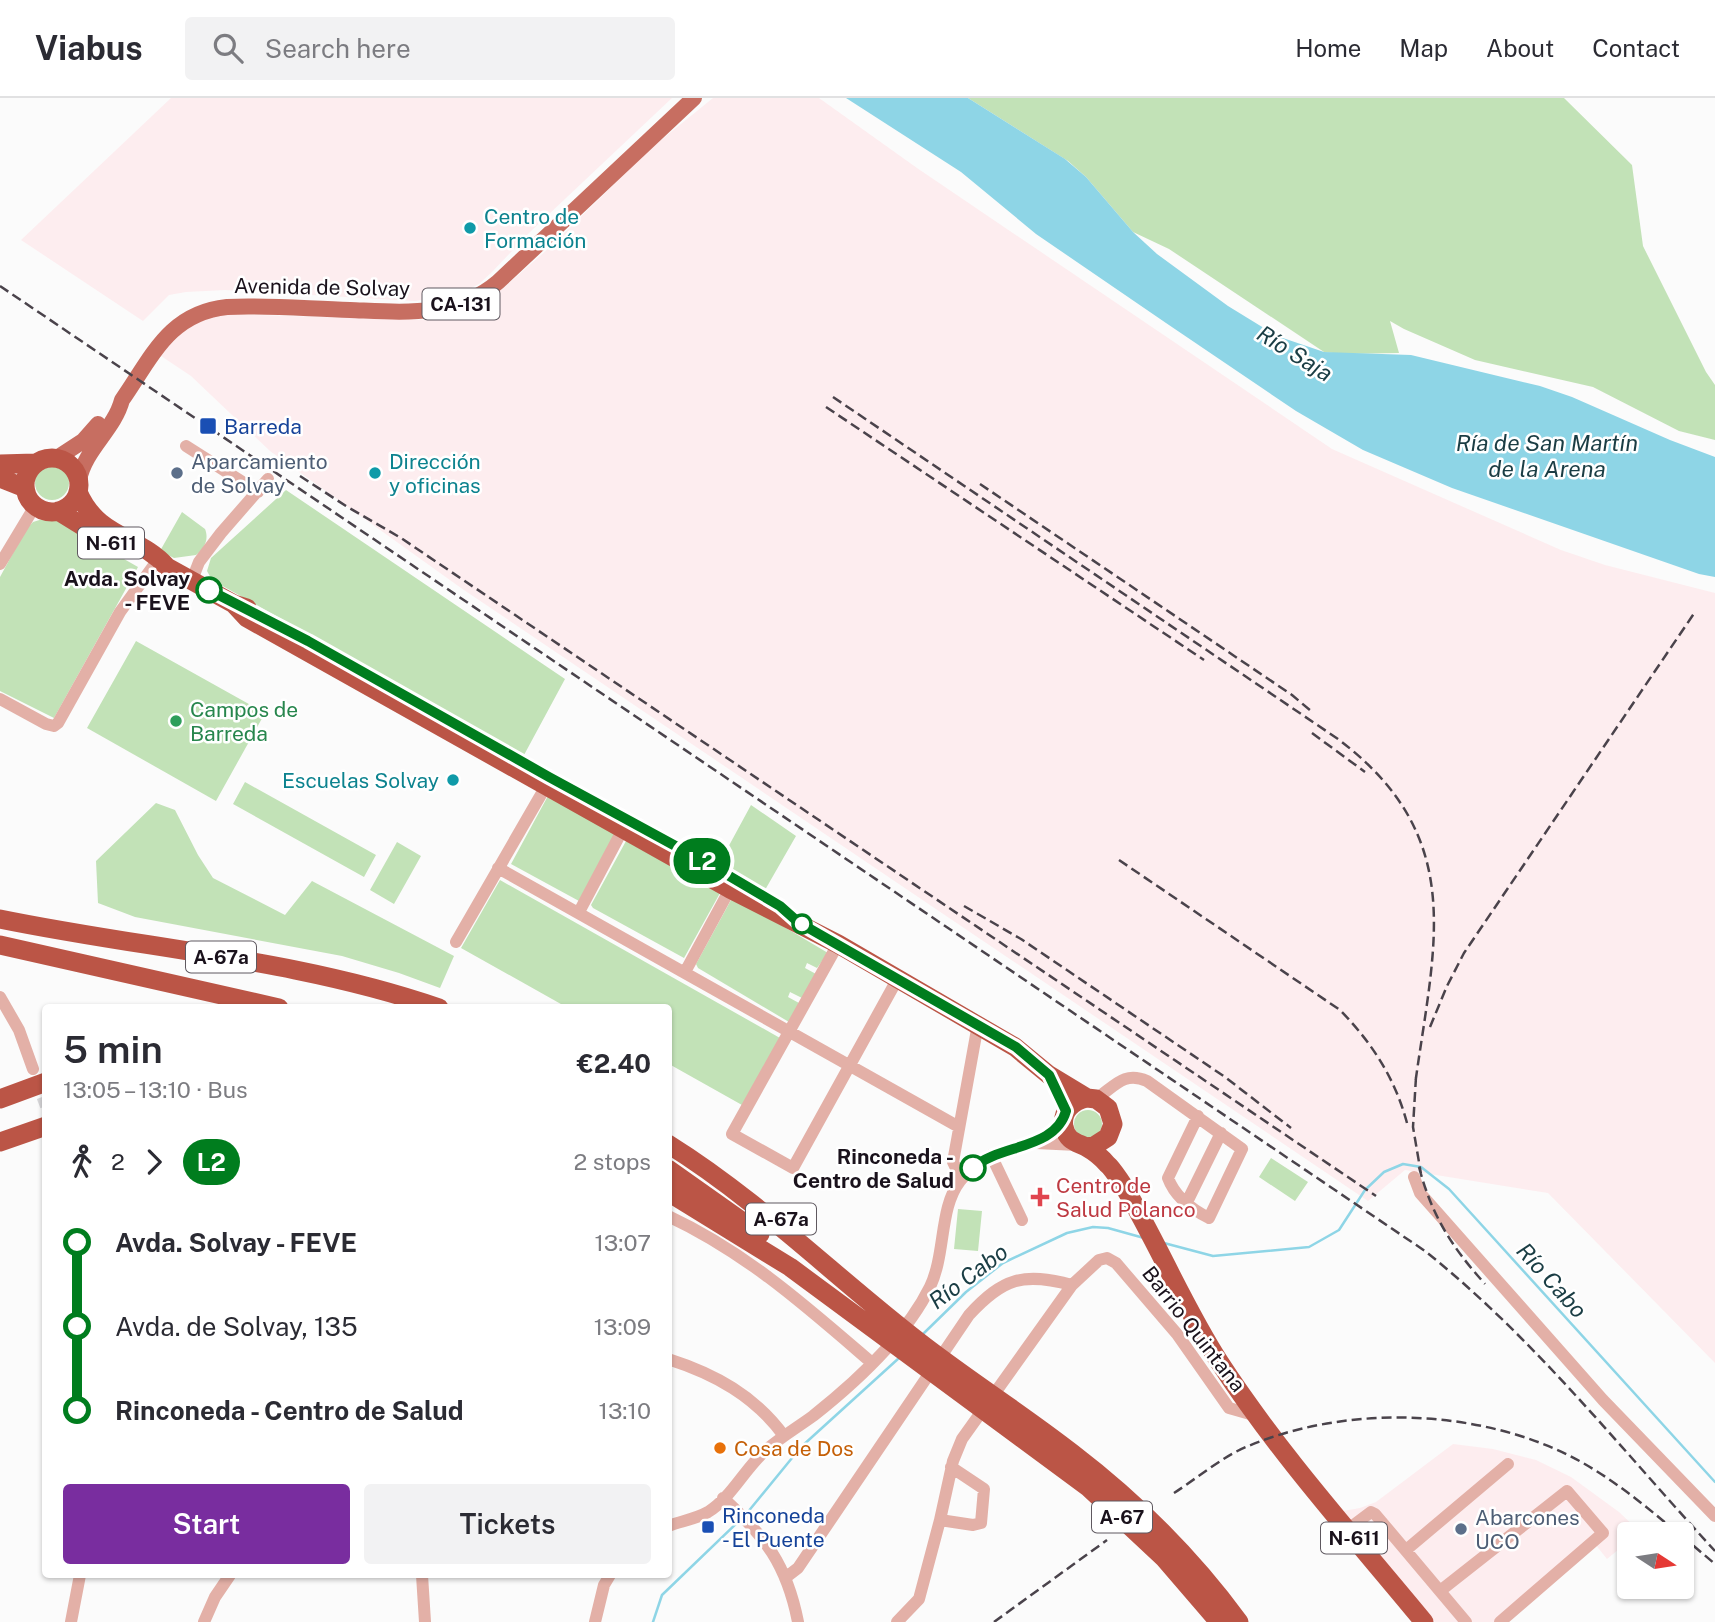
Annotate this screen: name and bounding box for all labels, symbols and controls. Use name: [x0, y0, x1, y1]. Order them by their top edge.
search box: [185, 17, 675, 80]
text: Viabus: [35, 29, 143, 67]
icon: search: [209, 29, 247, 67]
text: Search here: [265, 33, 411, 64]
text: Home: [1295, 34, 1361, 62]
text: Map: [1399, 34, 1448, 62]
text: About: [1486, 34, 1554, 62]
text: Contact: [1592, 34, 1680, 62]
place label: Centro de Formación: [484, 204, 586, 253]
marker: Centro de Formación: [462, 220, 478, 236]
street label: Avenida de Solvay: [234, 273, 410, 301]
road number: CA-131: [422, 288, 500, 320]
water label: Río Saja: [1252, 319, 1338, 387]
place label: Barreda: [224, 414, 302, 439]
marker: Barreda: [198, 416, 218, 436]
water label: Ría de San Martín de la Arena: [1456, 429, 1638, 482]
place label: Aparcamiento de Solvay: [191, 449, 328, 498]
place label: Dirección y oficinas: [389, 449, 481, 498]
marker: Aparcamiento de Solvay: [169, 465, 185, 481]
marker: Dirección y oficinas: [367, 465, 383, 481]
road number: N-611: [78, 528, 144, 558]
place label: Avda. Solvay - FEVE: [64, 566, 190, 615]
marker: Avda. Solvay - FEVE: [196, 577, 222, 603]
place label: Campos de Barreda: [190, 697, 298, 746]
marker: Campos de Barreda: [168, 713, 184, 729]
place label: Escuelas Solvay: [282, 768, 439, 793]
marker: Escuelas Solvay: [445, 772, 461, 788]
line badge: L2: [670, 838, 734, 884]
text: L2: [687, 847, 717, 875]
unlabelled marker: [792, 914, 812, 934]
road number: A-67a: [186, 942, 256, 972]
text: 5 min: [63, 1027, 163, 1072]
text: €2.40: [577, 1048, 651, 1079]
text: 13:05 – 13:10 · Bus: [63, 1076, 248, 1103]
icon: walk: [63, 1143, 101, 1181]
icon: forward: [135, 1143, 173, 1181]
place label: Rinconeda - Centro de Salud: [793, 1144, 954, 1193]
text: 2: [111, 1148, 125, 1175]
text: L2: [197, 1148, 226, 1176]
text: 2 stops: [573, 1148, 651, 1175]
marker: Rinconeda - Centro de Salud: [960, 1155, 986, 1181]
place label: Centro de Salud Polanco: [1056, 1173, 1196, 1222]
marker: Centro de Salud Polanco: [1030, 1187, 1050, 1207]
road number: A-67a: [746, 1204, 816, 1234]
text: Avda. Solvay - FEVE: [115, 1227, 357, 1258]
text: 13:07: [594, 1229, 651, 1256]
water label: Río Cabo: [1511, 1237, 1593, 1323]
water label: Río Cabo: [923, 1238, 1013, 1314]
street label: Barrio Quintana: [1137, 1261, 1251, 1397]
text: Avda. de Solvay, 135: [115, 1311, 358, 1342]
text: 13:09: [594, 1313, 651, 1340]
text: Rinconeda - Centro de Salud: [115, 1395, 464, 1426]
text: 13:10: [599, 1397, 651, 1424]
place label: Cosa de Dos: [734, 1436, 854, 1461]
marker: Cosa de Dos: [712, 1440, 728, 1456]
button: Start: [63, 1484, 350, 1564]
button: Tickets: [364, 1484, 651, 1564]
road number: A-67: [1092, 1502, 1152, 1532]
place label: Rinconeda - El Puente: [722, 1503, 825, 1552]
place label: Abarcones UCO: [1475, 1505, 1580, 1554]
marker: Rinconeda - El Puente: [700, 1519, 716, 1535]
marker: Abarcones UCO: [1453, 1521, 1469, 1537]
road number: N-611: [1321, 1522, 1387, 1554]
north arrow: [1617, 1522, 1694, 1600]
map controls: [1617, 1522, 1694, 1599]

